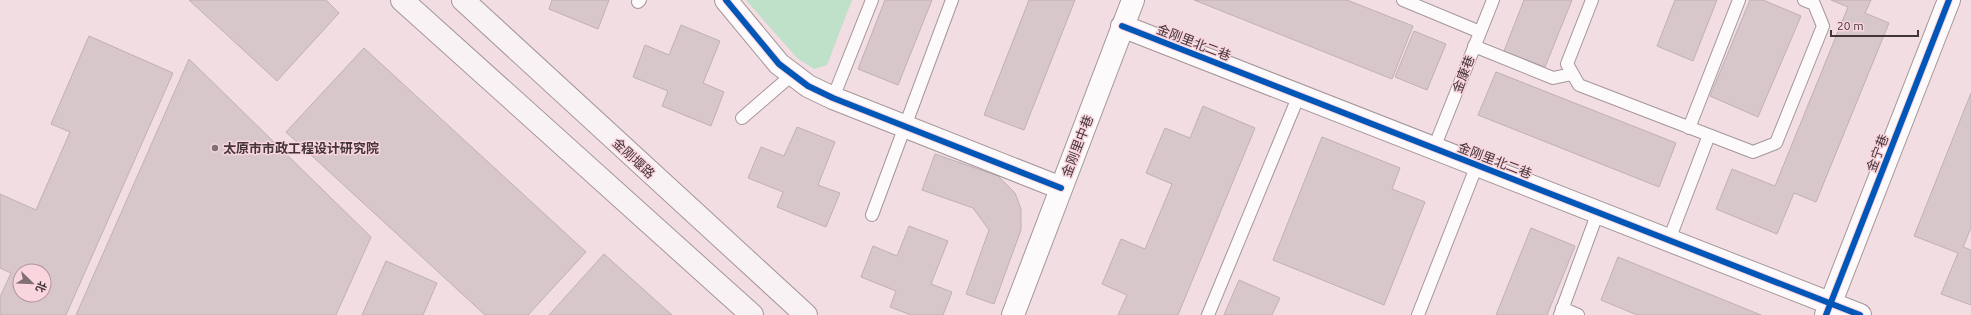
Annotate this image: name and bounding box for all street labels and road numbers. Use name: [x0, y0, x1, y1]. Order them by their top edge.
street label: 金刚里北二巷: [1155, 21, 1233, 63]
street label: 金康巷: [1449, 53, 1477, 95]
street label: 金刚里中巷: [1059, 113, 1095, 179]
street label: 金宁巷: [1863, 132, 1891, 174]
street label: 金刚堰路: [610, 135, 658, 181]
street label: 金刚里北二巷: [1456, 139, 1534, 181]

